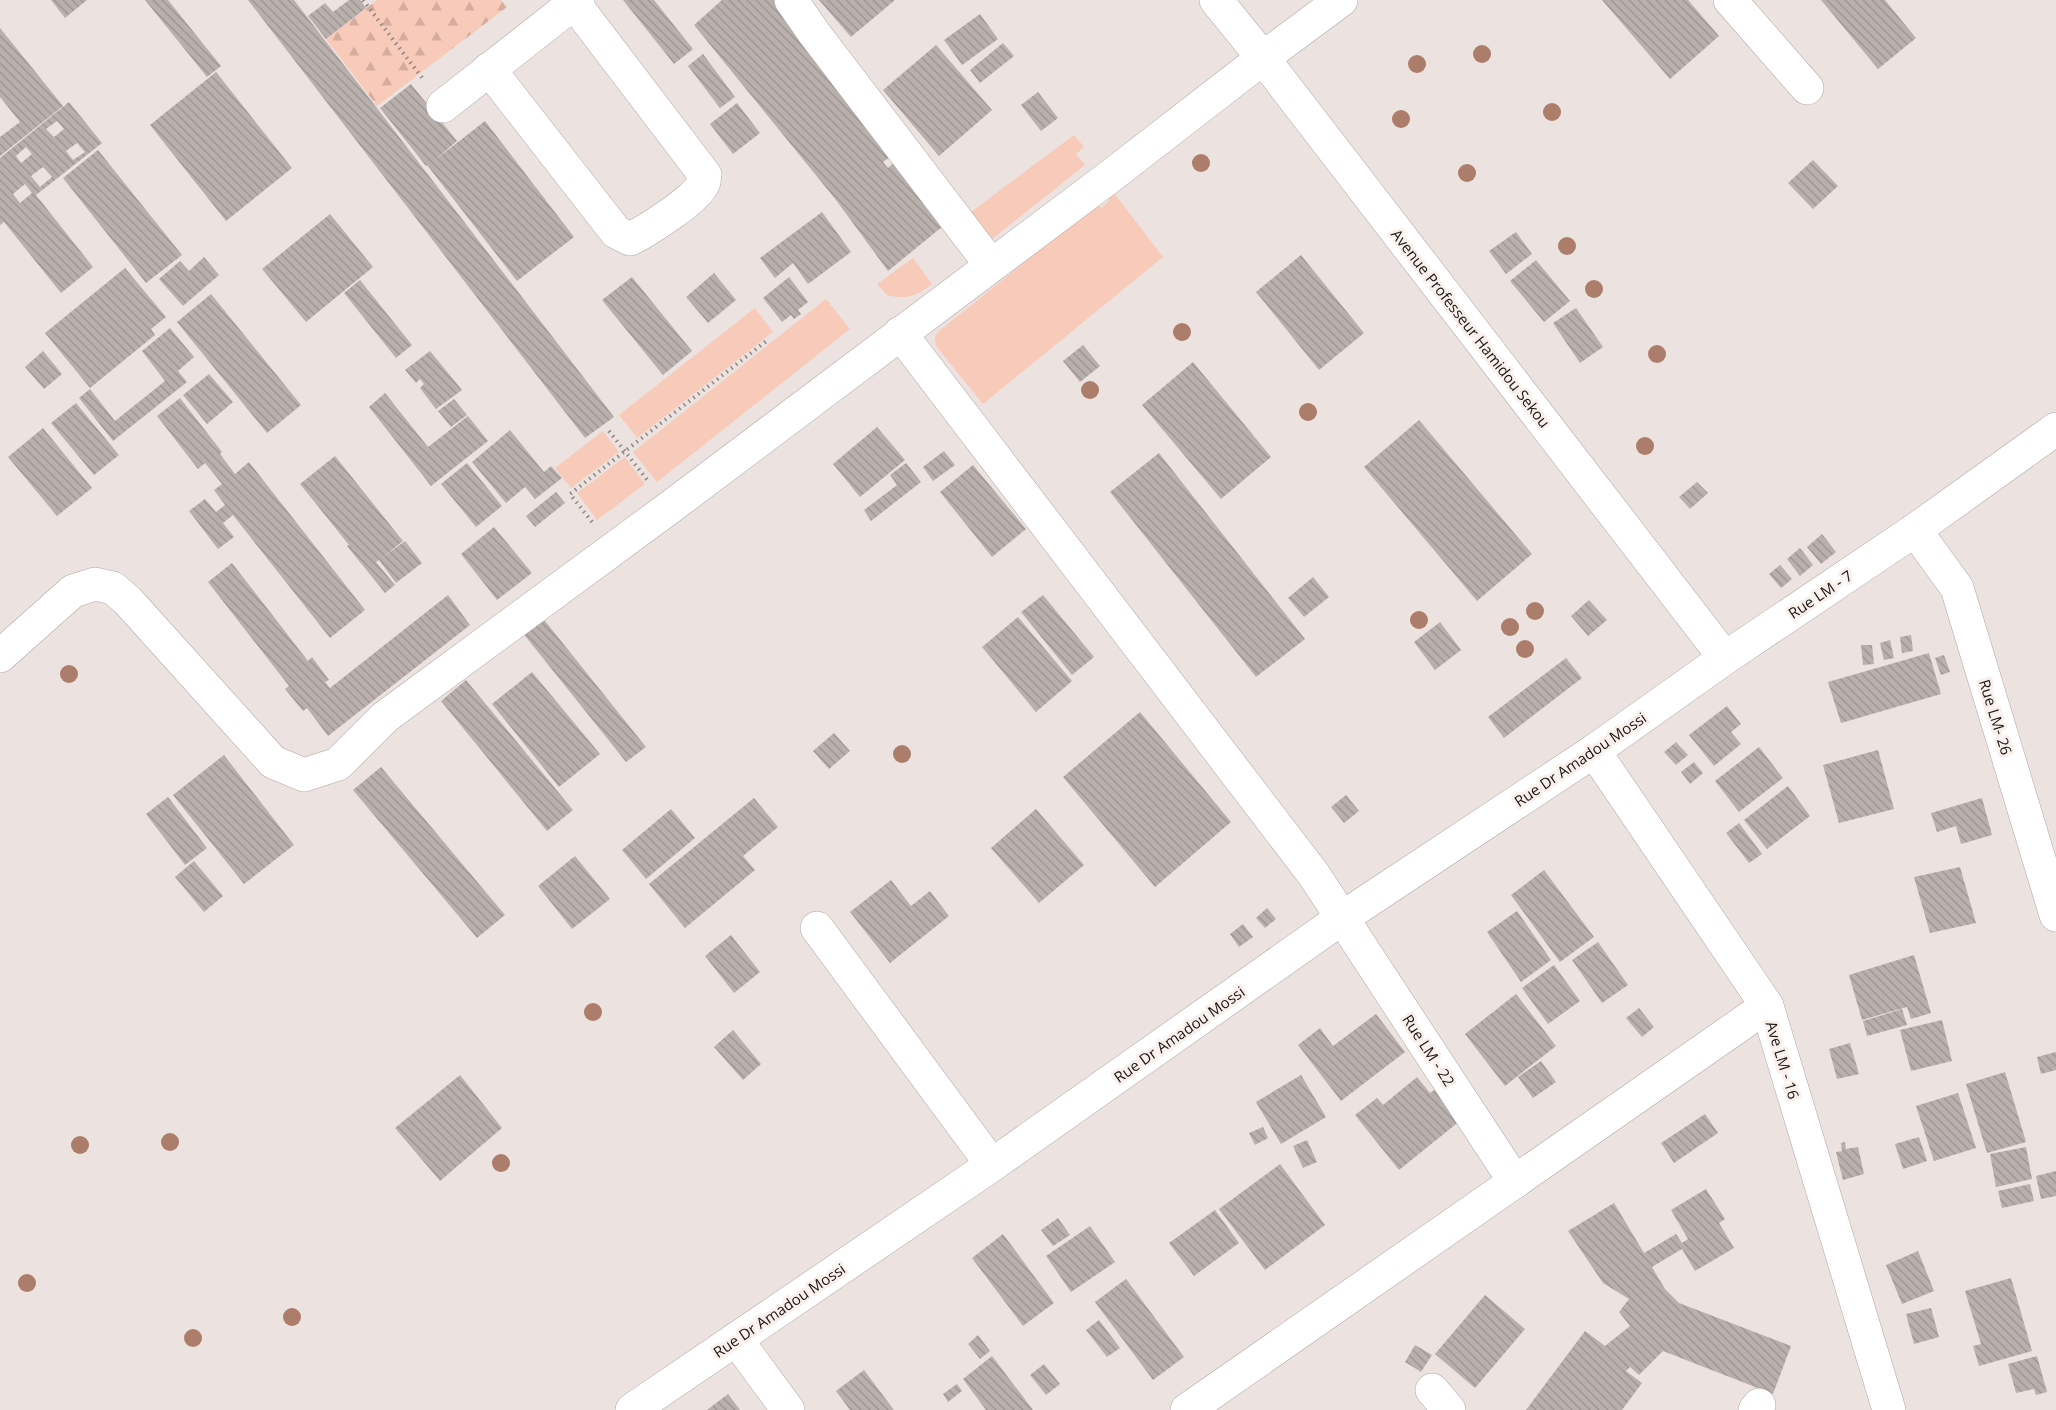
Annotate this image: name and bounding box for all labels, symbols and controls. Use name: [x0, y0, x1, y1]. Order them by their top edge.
street label: Avenue Professeur Hamidou Sekou: [1387, 225, 1555, 431]
street label: Rue LM - 7: [1784, 565, 1856, 623]
street label: Rue LM- 26: [1975, 677, 2017, 757]
street label: Rue Dr Amadou Mossi: [1510, 707, 1650, 811]
street label: Rue Dr Amadou Mossi: [1110, 981, 1248, 1087]
street label: Rue LM - 22: [1398, 1010, 1460, 1090]
street label: Ave LM - 16: [1762, 1019, 1804, 1101]
street label: Rue Dr Amadou Mossi: [709, 1258, 849, 1362]

